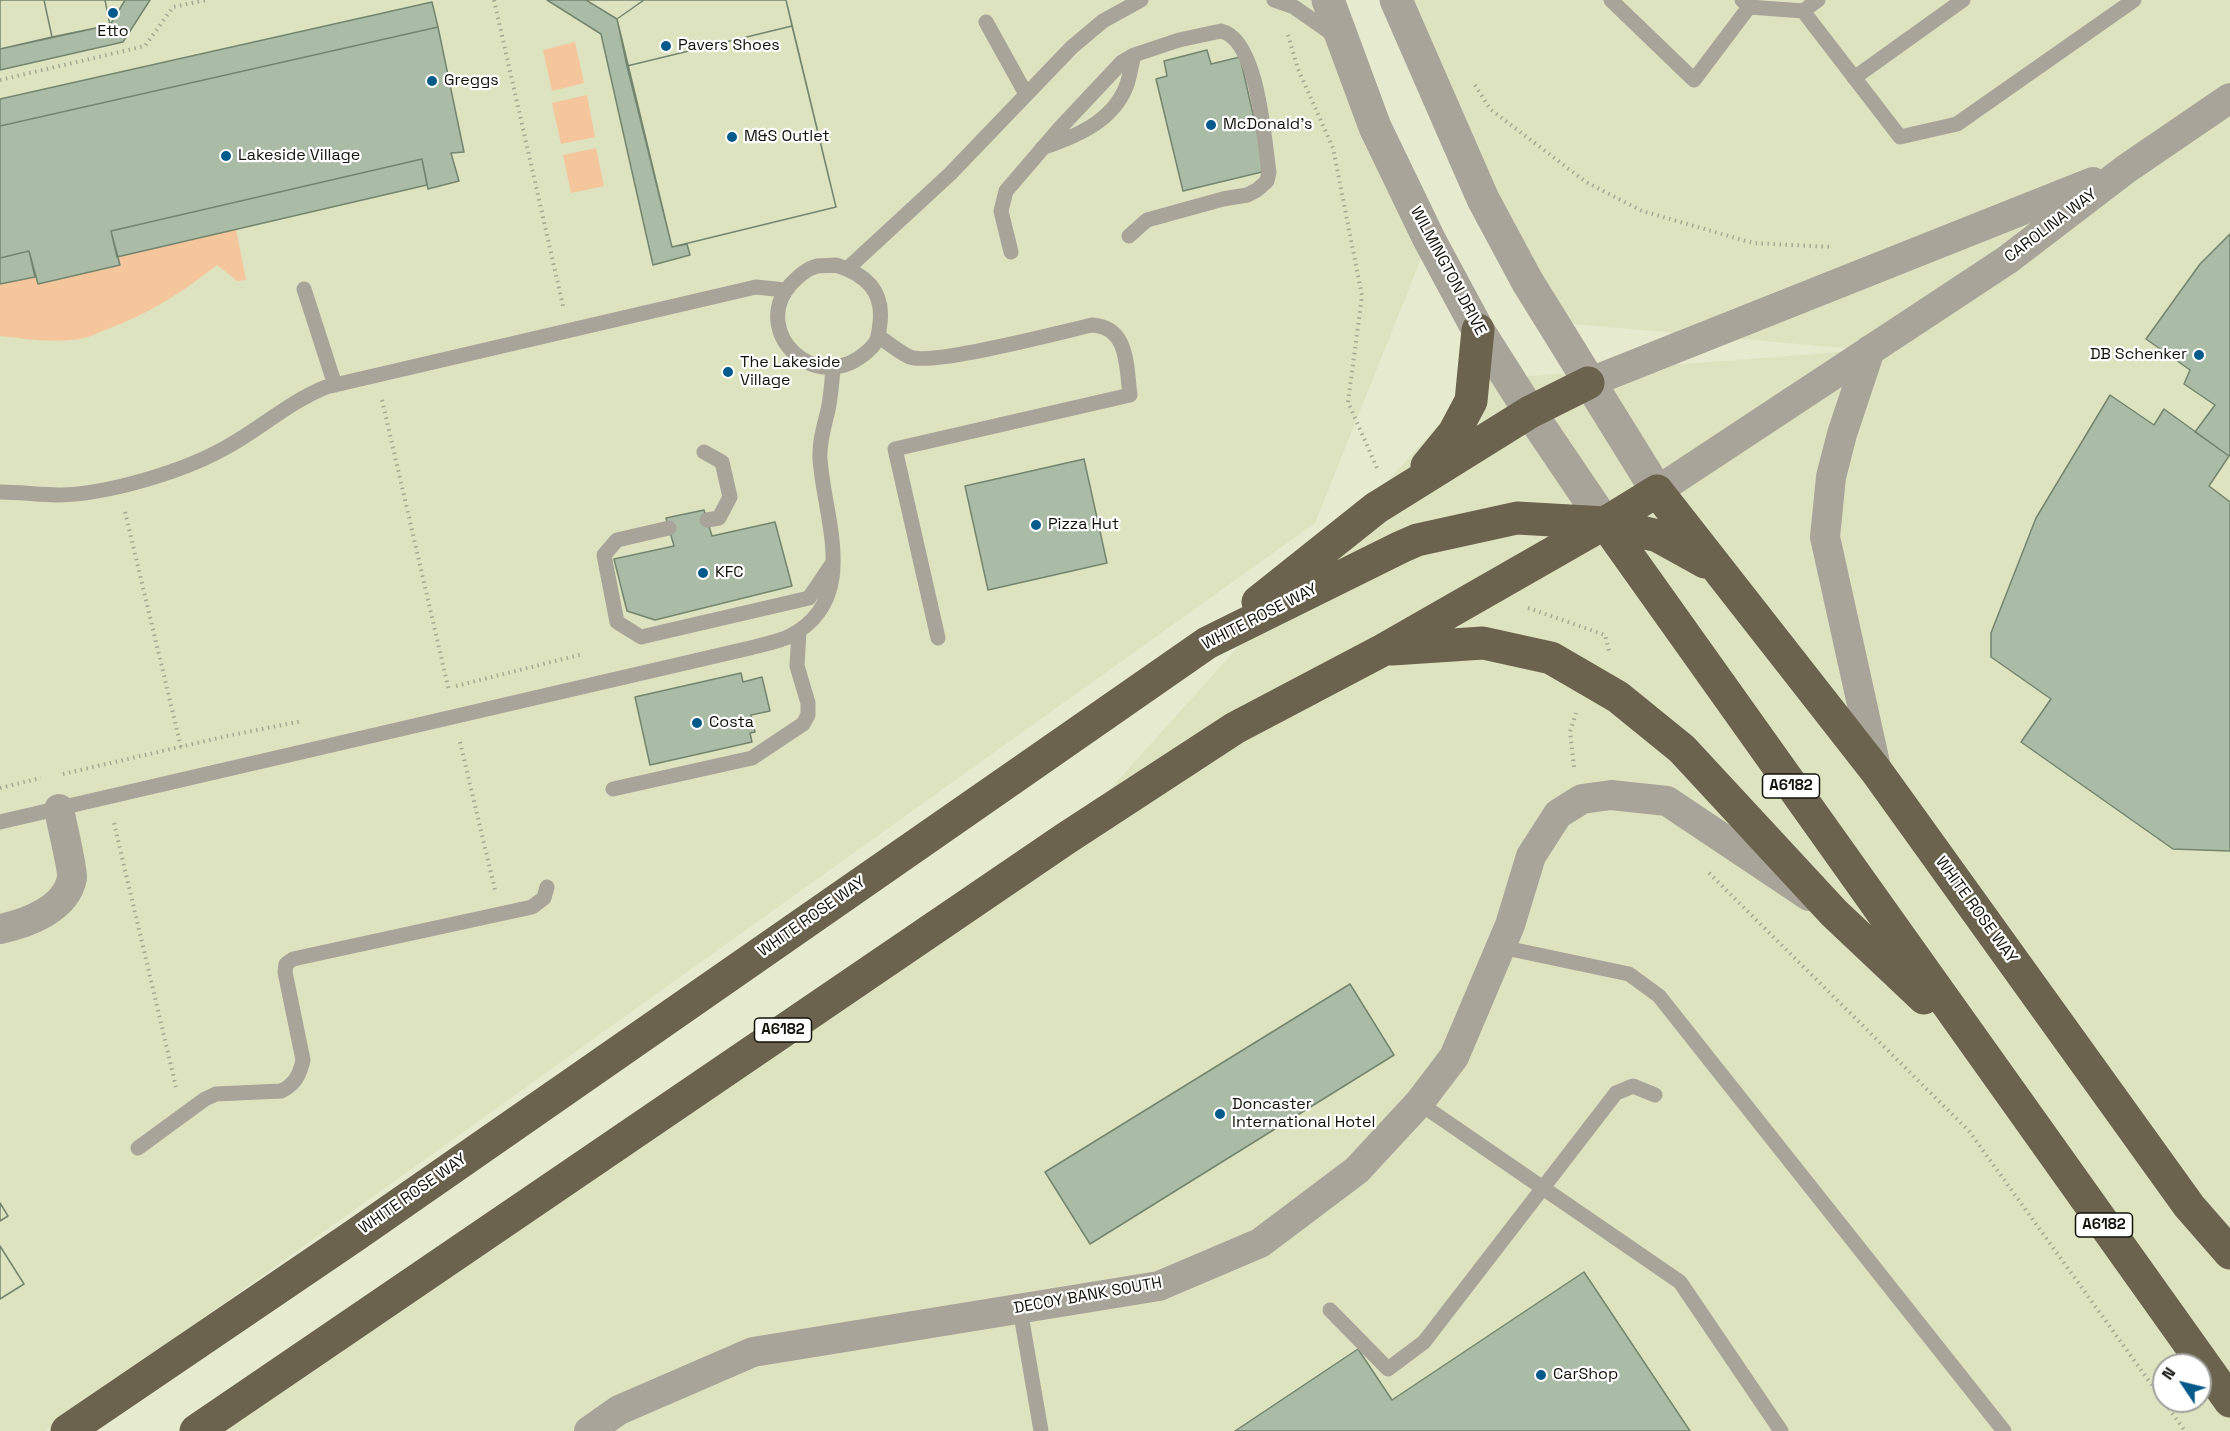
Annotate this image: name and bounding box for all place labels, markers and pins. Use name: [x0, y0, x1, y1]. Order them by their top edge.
marker: Etto: [106, 6, 120, 20]
place label: Etto: [97, 22, 129, 42]
place label: Pavers Shoes: [678, 36, 780, 56]
marker: Pavers Shoes: [659, 39, 673, 53]
place label: Greggs: [444, 71, 499, 91]
marker: Greggs: [425, 74, 439, 88]
place label: McDonald's: [1223, 115, 1313, 135]
marker: McDonald's: [1204, 118, 1218, 132]
place label: M&S Outlet: [744, 127, 830, 147]
marker: M&S Outlet: [725, 130, 739, 144]
place label: Lakeside Village: [238, 146, 360, 166]
marker: Lakeside Village: [219, 149, 233, 163]
place label: DB Schenker: [2090, 345, 2187, 365]
marker: DB Schenker: [2192, 348, 2206, 362]
place label: The Lakeside Village: [740, 353, 841, 391]
marker: The Lakeside Village: [721, 365, 735, 379]
place label: Pizza Hut: [1048, 515, 1119, 535]
marker: Pizza Hut: [1029, 518, 1043, 532]
place label: KFC: [715, 563, 744, 583]
marker: KFC: [696, 566, 710, 580]
place label: Costa: [709, 713, 754, 733]
marker: Costa: [690, 716, 704, 730]
place label: Doncaster International Hotel: [1232, 1095, 1375, 1133]
marker: Doncaster International Hotel: [1213, 1107, 1227, 1121]
place label: CarShop: [1553, 1365, 1618, 1385]
marker: CarShop: [1534, 1368, 1548, 1382]

